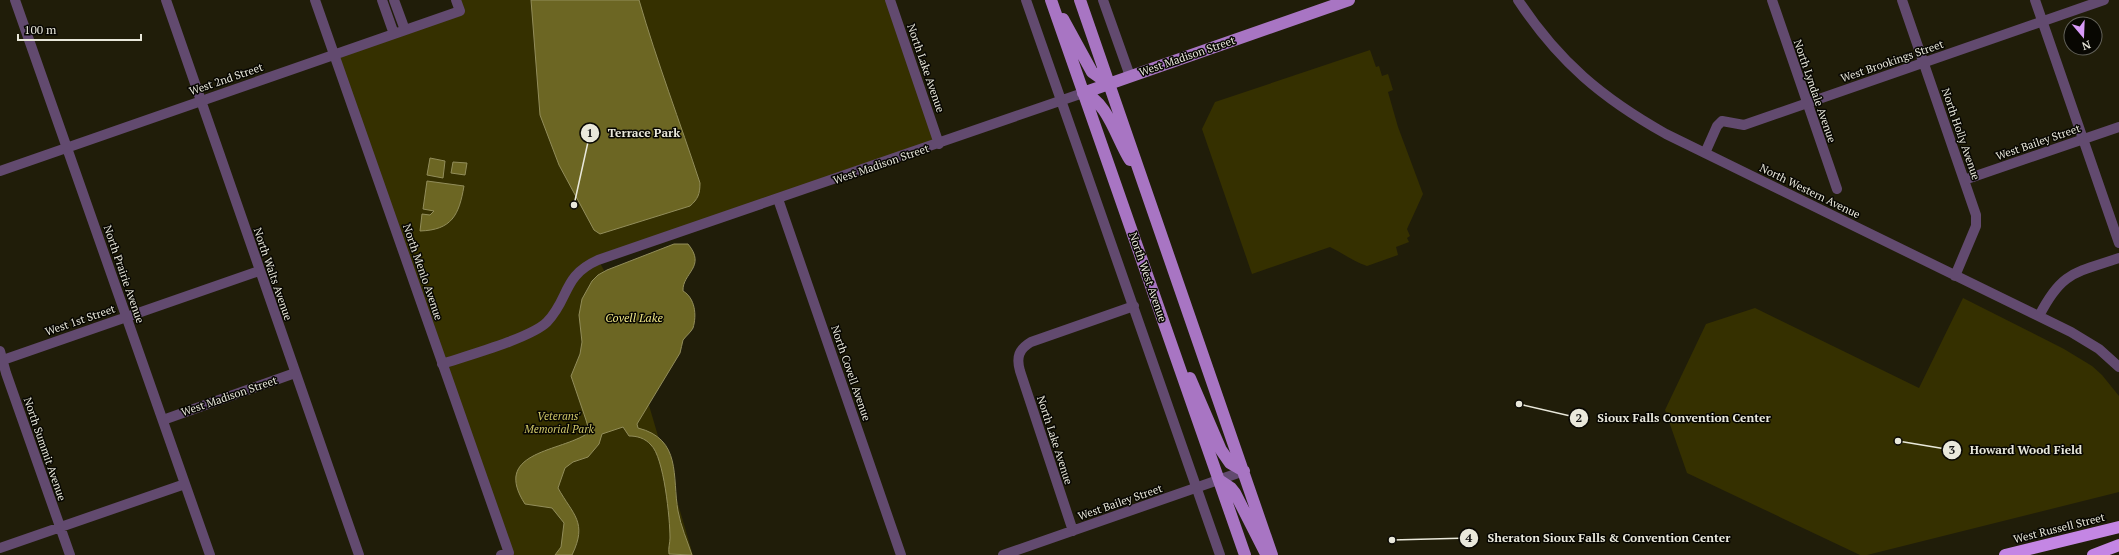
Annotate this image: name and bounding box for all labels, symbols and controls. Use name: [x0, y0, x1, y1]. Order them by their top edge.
scale bar: [18, 16, 141, 42]
north arrow: [2063, 16, 2103, 56]
text: 100 m: [24, 22, 57, 37]
street label: North Lake Avenue: [904, 22, 948, 115]
street label: West Madison Street: [1137, 33, 1237, 79]
street label: West Brookings Street: [1839, 37, 1945, 85]
text: N: [2079, 37, 2092, 54]
street label: North Lyndale Avenue: [1791, 38, 1839, 145]
street label: West 2nd Street: [187, 60, 265, 98]
street label: North Holly Avenue: [1939, 86, 1983, 182]
callout: Terrace Park: [580, 121, 688, 145]
street label: West Bailey Street: [1994, 121, 2082, 163]
text: 1: [587, 125, 593, 140]
text: Terrace Park: [608, 125, 680, 140]
street label: West Madison Street: [831, 141, 931, 187]
street label: North Western Avenue: [1757, 161, 1863, 222]
street label: North Menlo Avenue: [400, 222, 446, 322]
street label: North Prairie Avenue: [101, 223, 147, 325]
street label: North Walts Avenue: [251, 226, 296, 323]
street label: North West Avenue: [1126, 230, 1170, 324]
street label: West 1st Street: [43, 301, 117, 339]
water label: Covell Lake: [605, 310, 663, 325]
street label: North Covell Avenue: [828, 323, 874, 423]
street label: West Madison Street: [179, 373, 279, 419]
street label: North Lake Avenue: [1034, 394, 1076, 487]
street label: North Summit Avenue: [21, 395, 69, 503]
callout: Sioux Falls Convention Center: [1569, 406, 1778, 430]
park label: Veterans' Memorial Park: [523, 409, 594, 436]
text: 2: [1576, 410, 1583, 425]
text: Sioux Falls Convention Center: [1597, 410, 1772, 425]
callout: Howard Wood Field: [1942, 438, 2091, 462]
text: 3: [1949, 442, 1956, 457]
text: Howard Wood Field: [1970, 442, 2083, 457]
street label: West Bailey Street: [1076, 481, 1164, 523]
street label: West Russell Street: [2012, 510, 2106, 546]
callout: Sheraton Sioux Falls & Convention Center: [1459, 526, 1738, 550]
text: 4: [1466, 530, 1473, 545]
text: Sheraton Sioux Falls & Convention Center: [1488, 530, 1731, 545]

